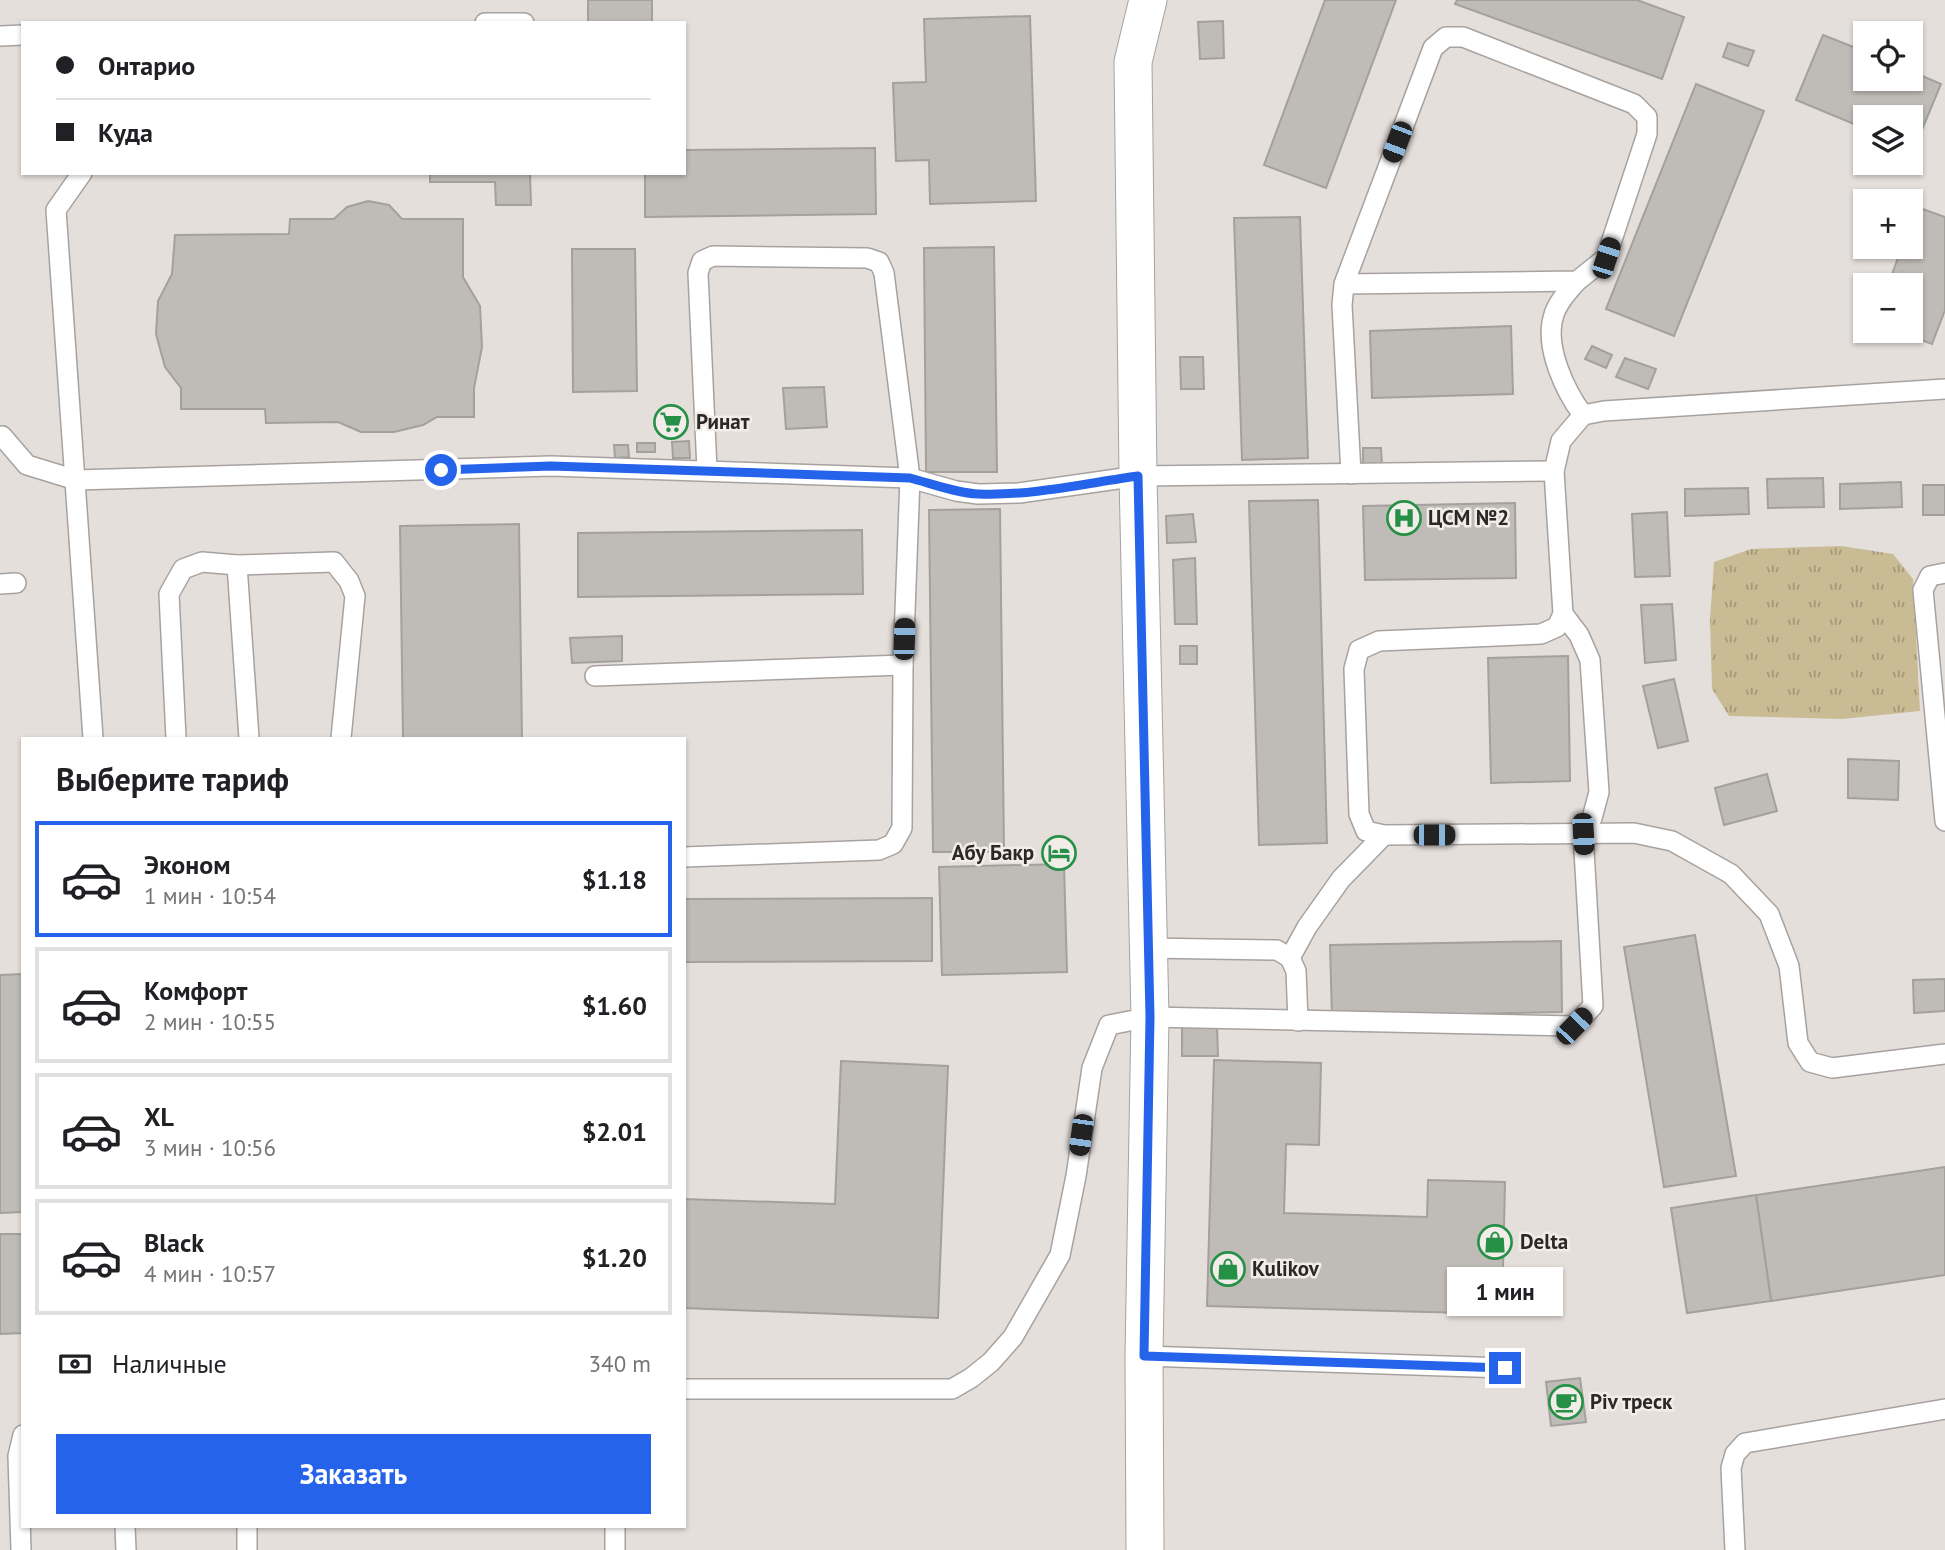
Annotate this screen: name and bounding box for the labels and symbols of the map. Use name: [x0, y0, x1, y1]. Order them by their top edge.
car: [1380, 119, 1415, 165]
car: [1590, 235, 1623, 281]
supermarket icon: Ринат: [652, 403, 690, 441]
place label: Ринат: [696, 408, 750, 435]
route start: [425, 454, 457, 486]
hospital icon: ЦСМ №2: [1385, 499, 1423, 537]
place label: ЦСМ №2: [1428, 504, 1509, 531]
car: [893, 618, 916, 660]
car: [1572, 812, 1595, 856]
car: [1414, 825, 1456, 846]
hotel icon: Абу Бакр: [1040, 834, 1078, 872]
place label: Абу Бакр: [952, 839, 1034, 866]
car: [1552, 1004, 1597, 1048]
car: [1068, 1113, 1095, 1157]
shop icon: Delta: [1476, 1223, 1514, 1261]
place label: Delta: [1520, 1228, 1568, 1255]
shop icon: Kulikov: [1209, 1250, 1247, 1288]
place label: Kulikov: [1252, 1255, 1320, 1282]
callout: 1 мин: [1447, 1266, 1563, 1316]
route end: [1489, 1352, 1521, 1384]
cafe icon: Piv треск: [1547, 1383, 1585, 1421]
place label: Piv треск: [1590, 1388, 1673, 1415]

